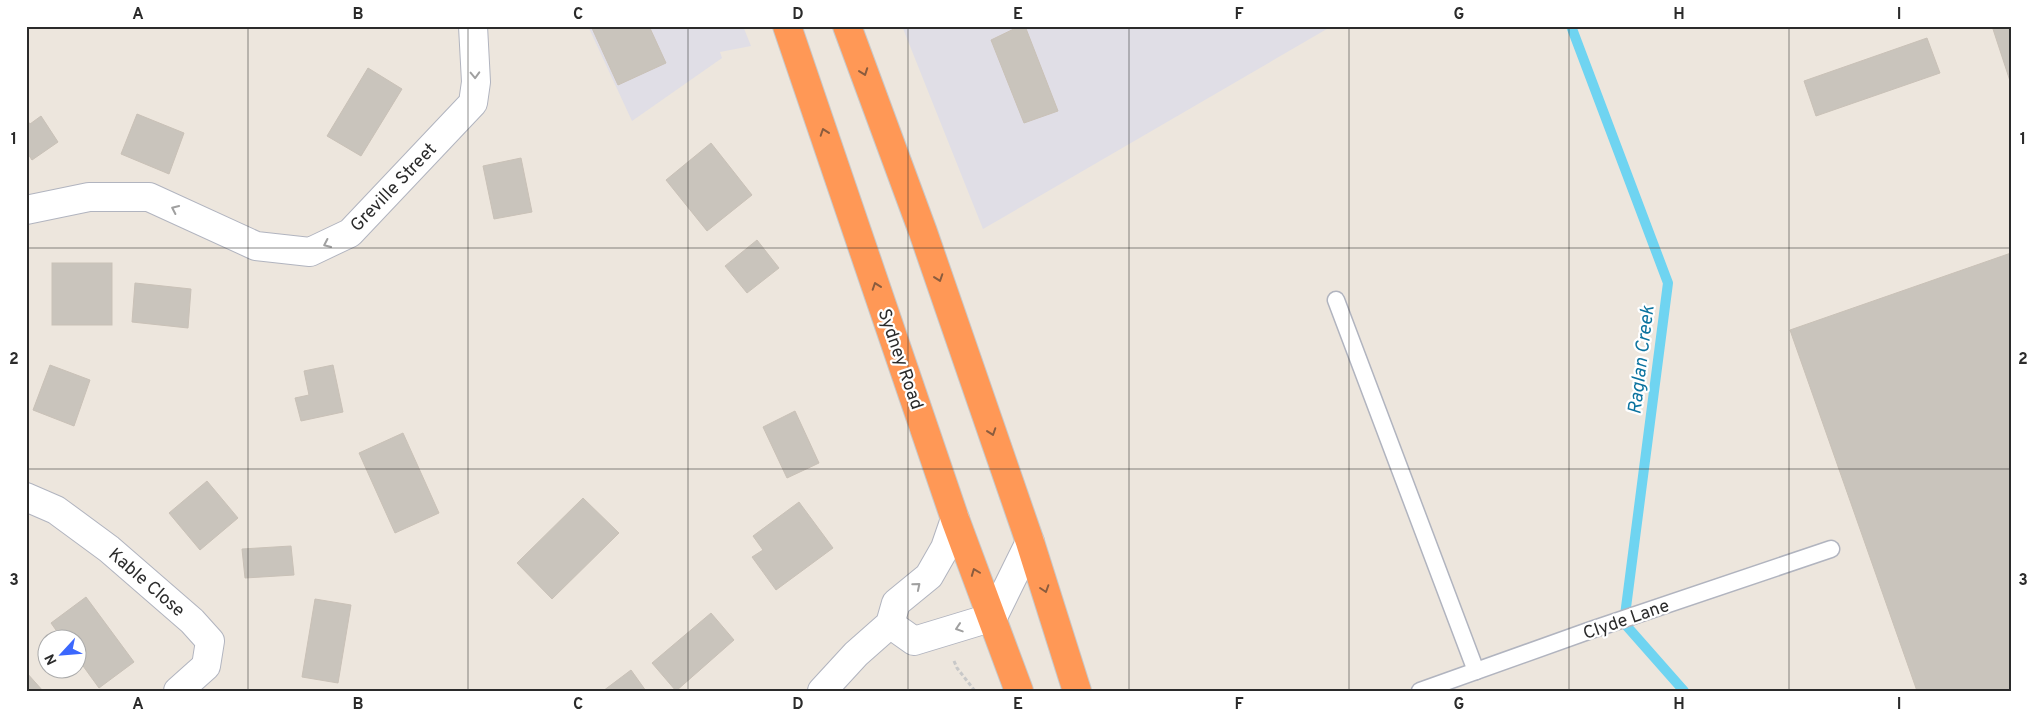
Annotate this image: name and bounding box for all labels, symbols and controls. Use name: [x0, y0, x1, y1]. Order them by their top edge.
text: A: [132, 5, 144, 25]
text: B: [352, 5, 364, 25]
text: C: [573, 5, 583, 25]
text: D: [792, 5, 804, 25]
text: E: [1013, 5, 1023, 25]
text: F: [1234, 5, 1244, 25]
text: G: [1454, 5, 1464, 25]
text: H: [1673, 5, 1685, 25]
text: I: [1897, 5, 1901, 25]
one-way arrow: [858, 67, 868, 76]
one-way arrow: [470, 71, 481, 79]
one-way arrow: [820, 128, 830, 137]
text: 1: [11, 130, 17, 150]
text: 1: [2020, 130, 2026, 150]
street label: Greville Street: [346, 139, 442, 237]
one-way arrow: [171, 205, 180, 215]
one-way arrow: [323, 238, 332, 248]
one-way arrow: [933, 273, 943, 282]
one-way arrow: [872, 282, 882, 291]
water label: Raglan Creek: [1623, 304, 1661, 416]
street label: Sydney Road: [872, 306, 928, 413]
text: 2: [9, 350, 19, 370]
text: 2: [2018, 350, 2028, 370]
one-way arrow: [986, 427, 996, 436]
street label: Kable Close: [103, 544, 189, 623]
one-way arrow: [971, 568, 981, 577]
text: 3: [9, 571, 19, 591]
text: 3: [2018, 571, 2028, 591]
one-way arrow: [912, 583, 921, 592]
one-way arrow: [1039, 584, 1049, 593]
street label: Clyde Lane: [1580, 595, 1673, 646]
one-way arrow: [955, 622, 964, 632]
north arrow: [38, 630, 88, 680]
text: N: [42, 651, 62, 667]
text: A: [132, 695, 144, 715]
text: B: [352, 695, 364, 715]
text: C: [573, 695, 583, 715]
text: D: [792, 695, 804, 715]
text: E: [1013, 695, 1023, 715]
text: F: [1234, 695, 1244, 715]
text: G: [1454, 695, 1464, 715]
text: H: [1673, 695, 1685, 715]
text: I: [1897, 695, 1901, 715]

